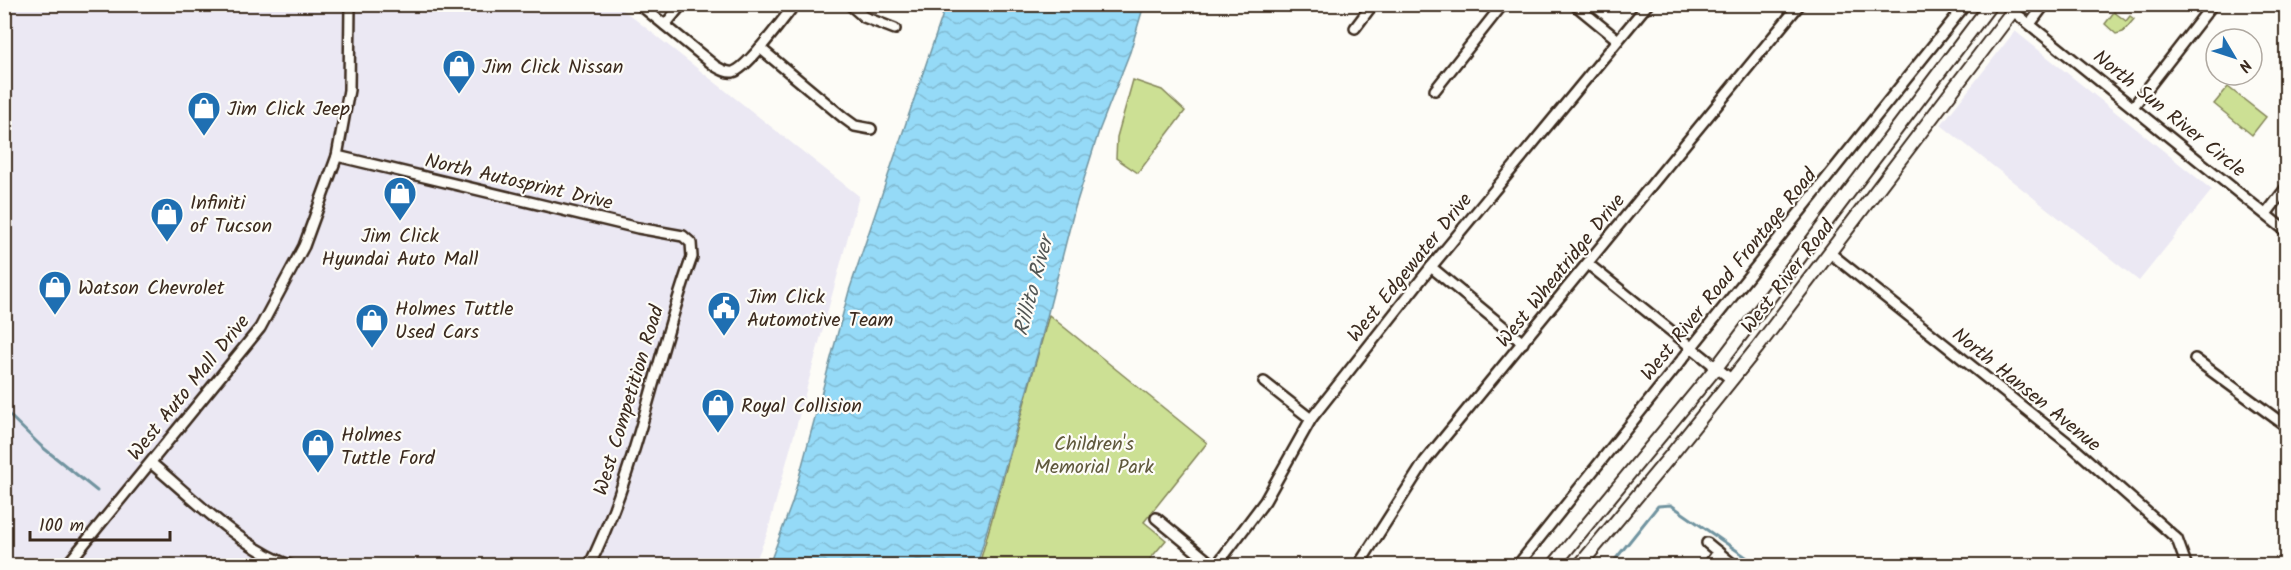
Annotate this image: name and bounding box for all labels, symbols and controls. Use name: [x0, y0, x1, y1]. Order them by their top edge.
north arrow: [2204, 27, 2264, 87]
street label: North Sun River Circle: [2089, 44, 2251, 182]
shop icon: Jim Click Nissan: [441, 48, 477, 95]
place label: Jim Click Nissan: [482, 52, 623, 84]
shop icon: Jim Click Jeep: [186, 90, 222, 137]
place label: Jim Click Jeep: [227, 94, 350, 126]
street label: North Autosprint Drive: [421, 146, 616, 220]
street label: West River Road Frontage Road: [1635, 163, 1821, 385]
shop icon: Jim Click Hyundai Auto Mall: [382, 175, 418, 222]
street label: West Edgewater Drive: [1340, 186, 1481, 350]
street label: West Wheatridge Drive: [1489, 187, 1634, 356]
place label: Infiniti of Tucson: [190, 188, 272, 243]
shop icon: Infiniti of Tucson: [149, 196, 185, 243]
street label: West River Road: [1735, 214, 1839, 338]
place label: Jim Click Hyundai Auto Mall: [322, 221, 478, 276]
water label: Rillito River: [1005, 229, 1065, 340]
shop icon: Watson Chevrolet: [37, 269, 73, 316]
place label: Watson Chevrolet: [78, 273, 225, 305]
place label: Jim Click Automotive Team: [747, 282, 894, 337]
public building icon: Jim Click Automotive Team: [706, 290, 742, 337]
place label: Holmes Tuttle Used Cars: [395, 294, 514, 349]
street label: West Competition Road: [586, 301, 674, 500]
shop icon: Holmes Tuttle Used Cars: [354, 302, 390, 349]
street label: West Auto Mall Drive: [120, 308, 259, 468]
street label: North Hansen Avenue: [1944, 320, 2107, 461]
shop icon: Royal Collision: [700, 387, 736, 434]
place label: Royal Collision: [741, 391, 862, 423]
place label: Holmes Tuttle Ford: [341, 420, 436, 475]
shop icon: Holmes Tuttle Ford: [300, 427, 336, 474]
park label: Children's Memorial Park: [1034, 429, 1154, 484]
scale bar: [30, 504, 170, 542]
text: 100 m: [39, 512, 84, 541]

